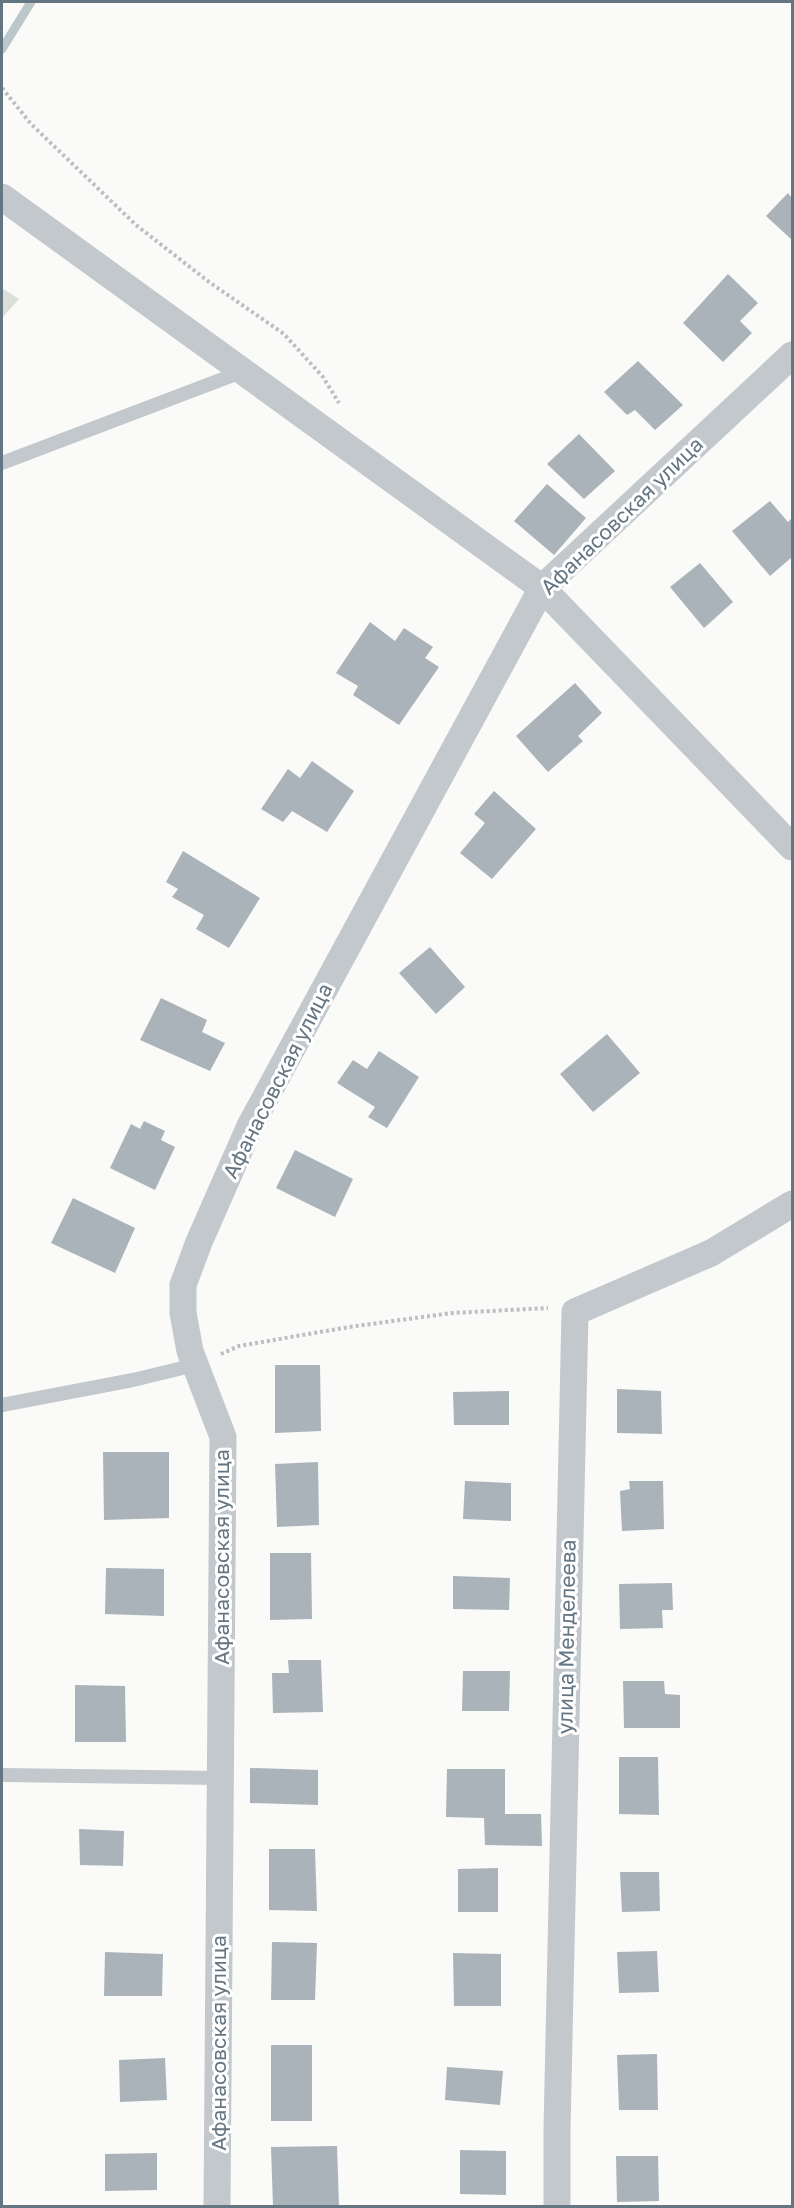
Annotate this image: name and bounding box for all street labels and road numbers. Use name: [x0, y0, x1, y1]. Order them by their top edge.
street label: Афанасовская улица: [535, 431, 708, 600]
street label: Афанасовская улица: [217, 979, 338, 1183]
street label: Афанасовская улица: [208, 1449, 234, 1665]
street label: улица Менделеева: [551, 1539, 581, 1735]
street label: Афанасовская улица: [205, 1935, 231, 2151]

